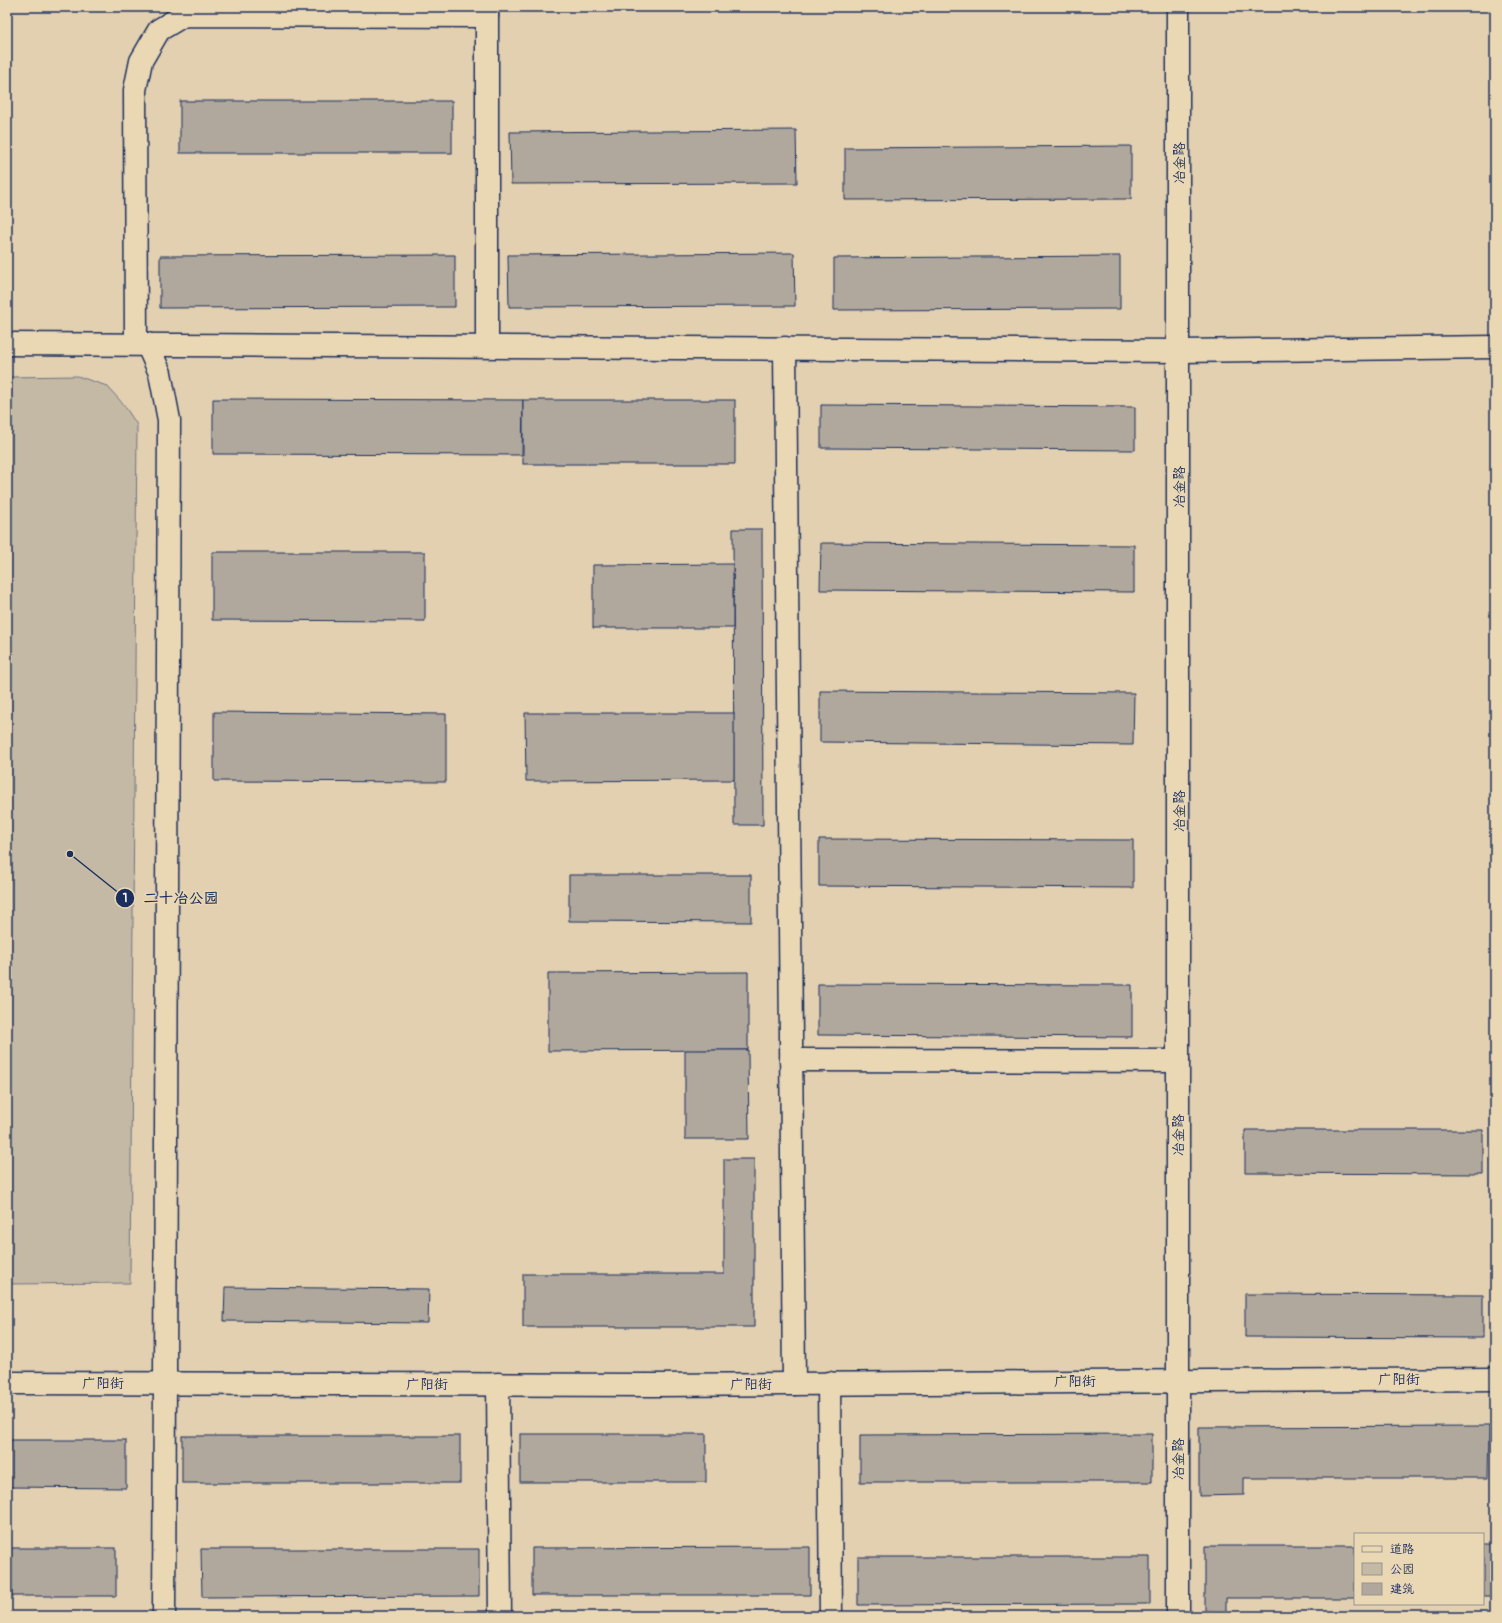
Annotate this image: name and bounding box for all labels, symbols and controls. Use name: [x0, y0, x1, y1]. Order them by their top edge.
street label: 冶金路: [1171, 142, 1188, 184]
street label: 冶金路: [1171, 466, 1188, 508]
street label: 冶金路: [1171, 790, 1188, 832]
callout: 二十冶公园: [115, 885, 226, 912]
text: 二十冶公园: [143, 889, 219, 908]
text: 1: [123, 891, 127, 906]
street label: 冶金路: [1170, 1114, 1187, 1156]
street label: 广阳街: [1378, 1371, 1420, 1388]
street label: 广阳街: [1054, 1373, 1096, 1390]
street label: 广阳街: [82, 1375, 124, 1392]
street label: 广阳街: [406, 1376, 448, 1393]
street label: 广阳街: [730, 1376, 772, 1393]
street label: 冶金路: [1170, 1438, 1187, 1480]
legend: [1354, 1533, 1484, 1605]
text: 道路: [1390, 1542, 1414, 1557]
text: 公园: [1390, 1562, 1414, 1577]
text: 建筑: [1390, 1582, 1414, 1597]

